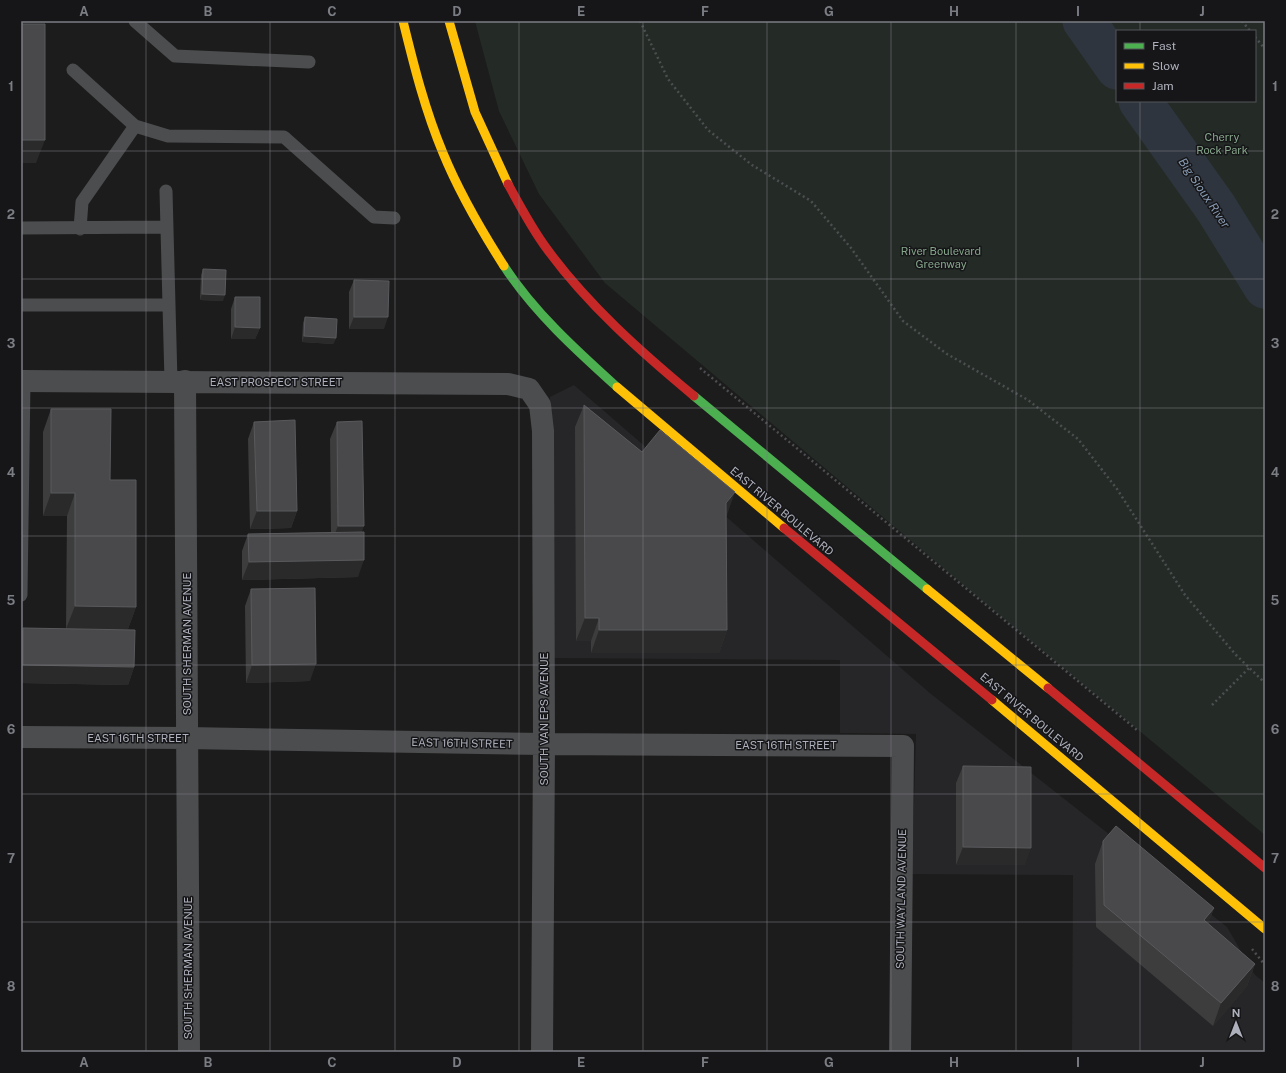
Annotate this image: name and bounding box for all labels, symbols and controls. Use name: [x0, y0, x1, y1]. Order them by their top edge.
text: A: [79, 4, 89, 19]
text: B: [204, 4, 213, 19]
text: C: [327, 4, 337, 19]
text: D: [452, 4, 462, 19]
text: E: [577, 4, 585, 19]
text: F: [701, 4, 709, 19]
text: G: [824, 4, 834, 19]
text: H: [949, 4, 959, 19]
text: I: [1076, 4, 1080, 19]
text: J: [1199, 4, 1205, 19]
legend: [1116, 30, 1256, 102]
text: Fast: [1152, 39, 1177, 53]
text: Slow: [1152, 59, 1180, 73]
text: 1: [8, 79, 14, 94]
text: Jam: [1152, 79, 1174, 93]
text: 1: [1272, 79, 1278, 94]
park label: Cherry Rock Park: [1196, 131, 1248, 156]
water label: Big Sioux River: [1175, 155, 1233, 231]
text: 2: [7, 207, 15, 222]
text: 2: [1271, 207, 1279, 222]
park label: River Boulevard Greenway: [901, 245, 981, 270]
text: 3: [7, 336, 16, 351]
text: 3: [1271, 336, 1280, 351]
street label: EAST PROSPECT STREET: [210, 376, 343, 388]
street label: EAST RIVER BOULEVARD: [728, 464, 836, 558]
text: 4: [7, 465, 16, 480]
text: 4: [1271, 465, 1280, 480]
street label: SOUTH SHERMAN AVENUE: [181, 572, 193, 715]
text: 5: [7, 593, 16, 608]
text: 5: [1271, 593, 1280, 608]
street label: SOUTH VAN EPS AVENUE: [538, 652, 550, 785]
street label: EAST RIVER BOULEVARD: [978, 670, 1086, 764]
text: 6: [7, 722, 16, 737]
text: 6: [1271, 722, 1280, 737]
street label: EAST 16TH STREET: [87, 732, 189, 744]
street label: EAST 16TH STREET: [411, 736, 513, 750]
street label: EAST 16TH STREET: [735, 739, 837, 751]
street label: SOUTH WAYLAND AVENUE: [894, 829, 908, 969]
text: 7: [7, 851, 15, 866]
text: 7: [1271, 851, 1279, 866]
street label: SOUTH SHERMAN AVENUE: [182, 896, 194, 1039]
text: 8: [7, 979, 16, 994]
text: 8: [1271, 979, 1280, 994]
north arrow: [1216, 1003, 1256, 1043]
text: N: [1232, 1007, 1240, 1019]
text: A: [79, 1055, 89, 1070]
text: B: [204, 1055, 213, 1070]
text: C: [327, 1055, 337, 1070]
text: D: [452, 1055, 462, 1070]
text: E: [577, 1055, 585, 1070]
text: F: [701, 1055, 709, 1070]
text: G: [824, 1055, 834, 1070]
text: H: [949, 1055, 959, 1070]
text: I: [1076, 1055, 1080, 1070]
text: J: [1199, 1055, 1205, 1070]

